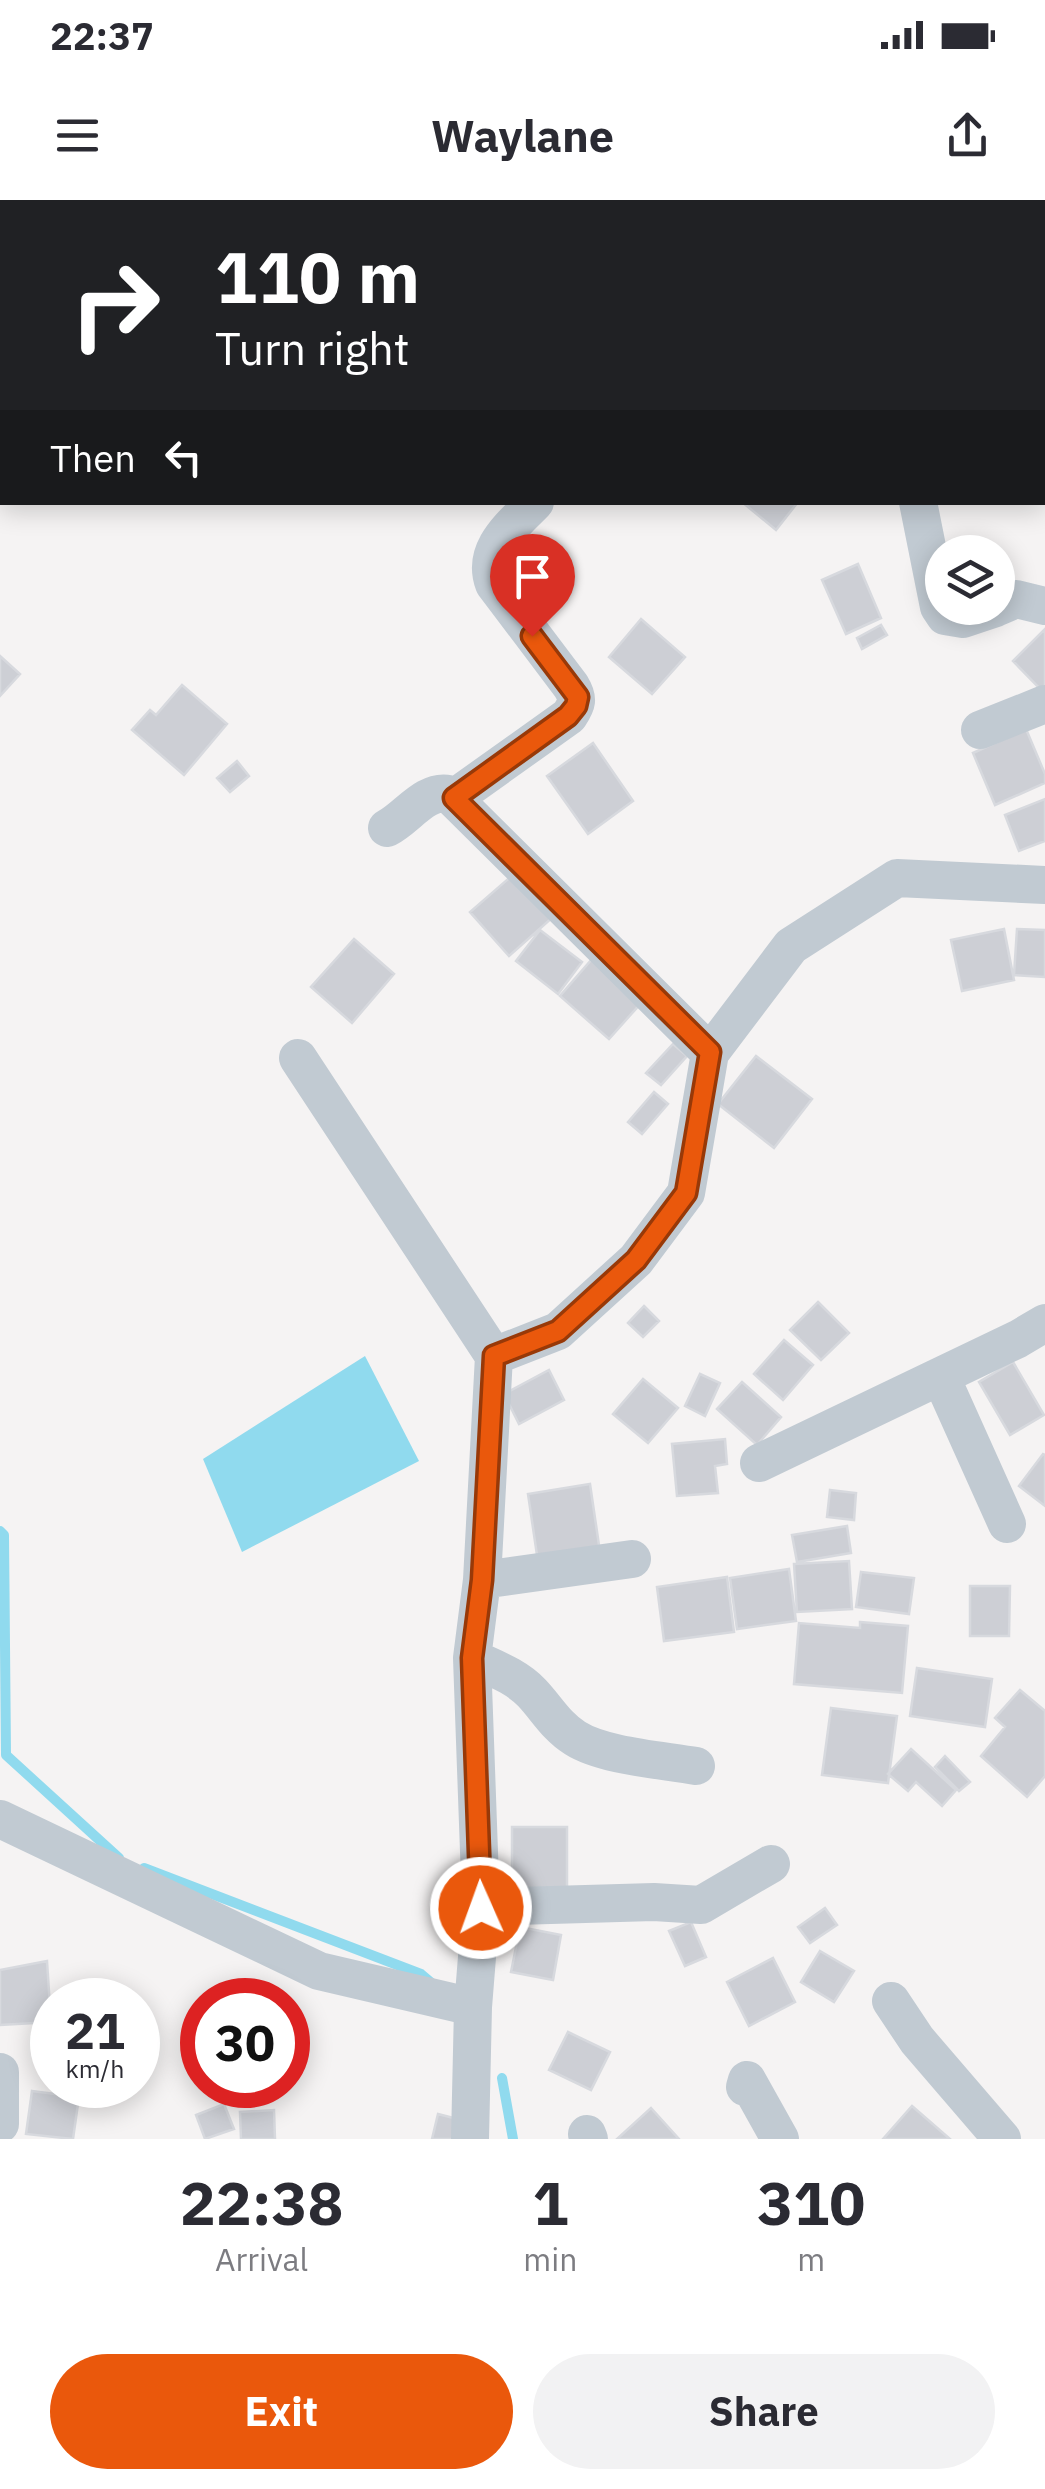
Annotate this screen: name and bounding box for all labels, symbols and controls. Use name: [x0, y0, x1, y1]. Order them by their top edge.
text: 22:37: [50, 11, 154, 60]
text: Waylane: [431, 106, 614, 164]
icon: menu: [50, 108, 105, 163]
icon: share: [940, 108, 995, 163]
text: 110 m: [215, 231, 420, 322]
icon: right: [50, 240, 180, 370]
text: Turn right: [215, 319, 410, 377]
icon: left: [156, 430, 211, 485]
text: Then: [50, 433, 136, 482]
pin: [490, 534, 575, 637]
map controls: [925, 535, 1015, 625]
button: layers: [925, 535, 1015, 625]
icon: arrive: [505, 549, 560, 604]
position arrow: [429, 1856, 533, 1960]
speed limit sign: 30: [180, 1978, 310, 2108]
text: 21: [65, 1998, 125, 2063]
text: km/h: [66, 2052, 124, 2085]
text: 22:38: [180, 2163, 344, 2242]
text: 1: [532, 2163, 568, 2242]
text: 310: [757, 2163, 865, 2242]
text: Arrival: [215, 2238, 308, 2280]
text: min: [523, 2238, 577, 2280]
text: m: [797, 2238, 825, 2280]
button: Exit: [50, 2354, 513, 2469]
button: Share: [533, 2354, 995, 2469]

